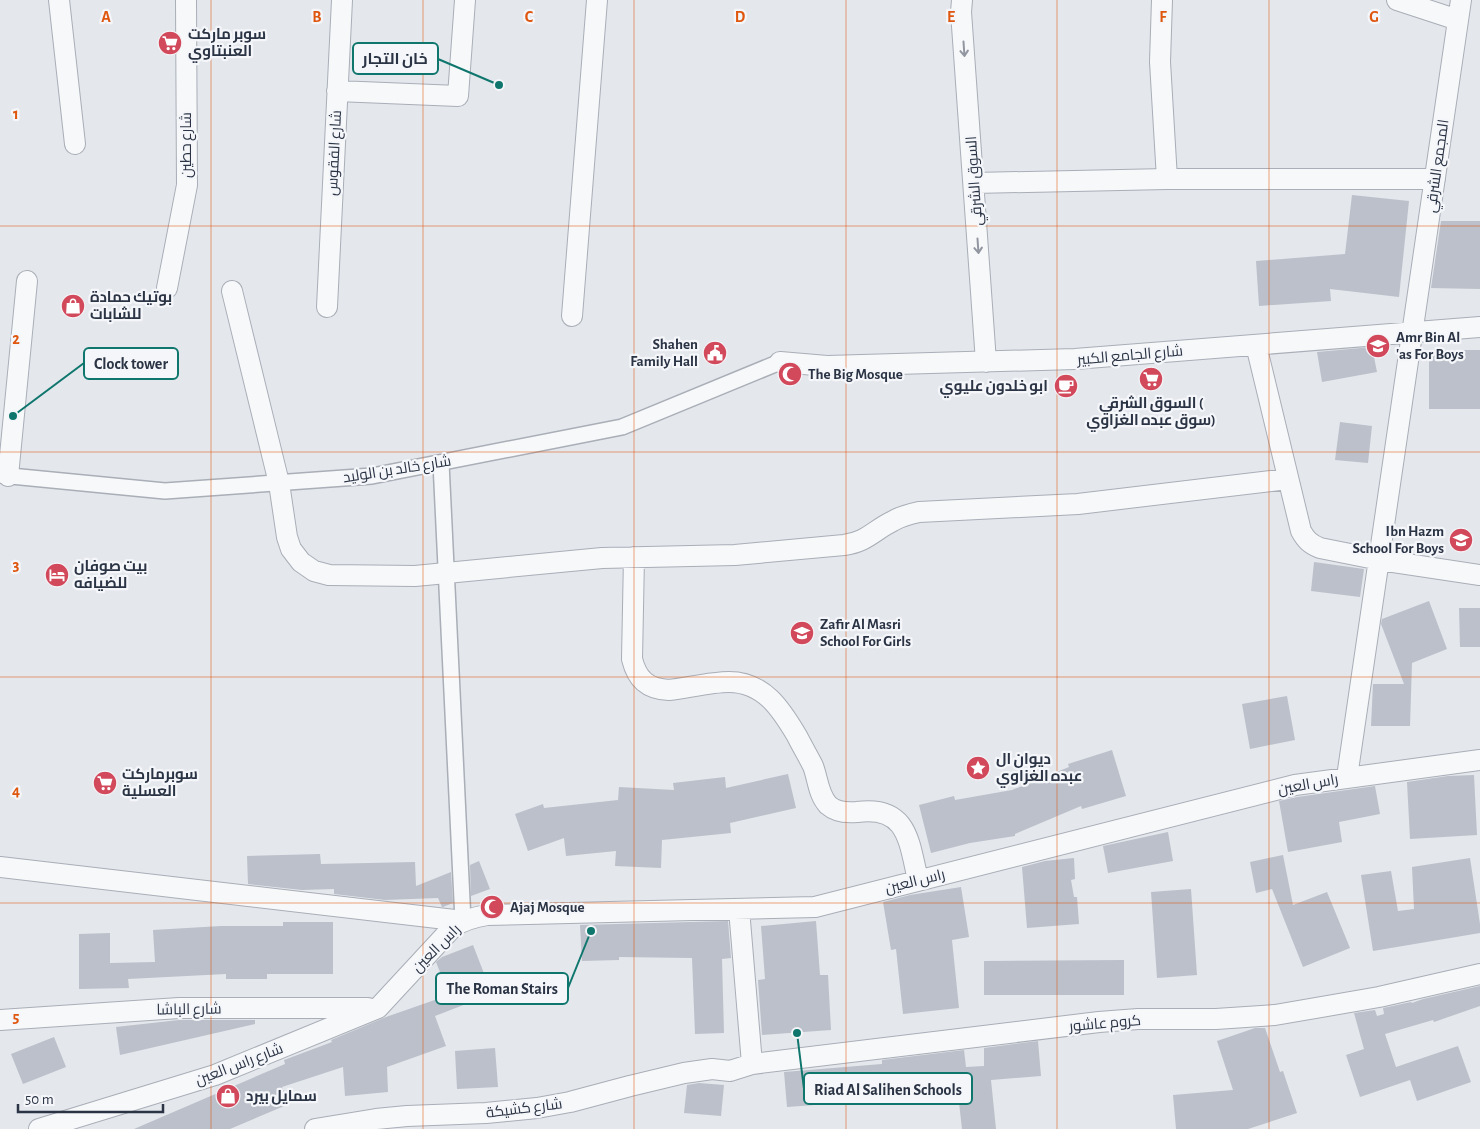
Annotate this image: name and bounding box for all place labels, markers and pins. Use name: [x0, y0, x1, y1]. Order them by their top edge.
place label: سوبر ماركت العنبتاوي: [188, 27, 266, 63]
supermarket icon: سوبر ماركت العنبتاوي: [157, 30, 183, 56]
callout: خان التجار: [353, 43, 438, 74]
place label: بوتيك حمادة للشابات: [90, 290, 172, 322]
shop icon: بوتيك حمادة للشابات: [60, 293, 86, 319]
place label: Amr Bin Al 'as For Boys: [1396, 330, 1464, 362]
school or university icon: Amr Bin Al 'as For Boys: [1365, 333, 1391, 359]
place label: Shahen Family Hall: [630, 337, 698, 369]
public building icon: Shahen Family Hall: [702, 340, 728, 366]
callout: Clock tower: [84, 348, 178, 379]
mosque icon: The Big Mosque: [777, 361, 803, 387]
supermarket icon: السوق الشرقي ( سوق عبده الغزاوي): [1138, 366, 1164, 392]
place label: The Big Mosque: [808, 367, 903, 382]
cafe icon: ابو خلدون عليوي: [1053, 373, 1079, 399]
place label: ابو خلدون عليوي: [940, 379, 1048, 398]
place label: السوق الشرقي ( سوق عبده الغزاوي): [1086, 395, 1216, 432]
place label: Ibn Hazm School For Boys: [1352, 524, 1444, 556]
school or university icon: Ibn Hazm School For Boys: [1448, 527, 1474, 553]
place label: بيت صوفان للضيافه: [74, 559, 147, 591]
hotel icon: بيت صوفان للضيافه: [44, 562, 70, 588]
place label: Zafir Al Masri School For Girls: [820, 617, 911, 649]
school or university icon: Zafir Al Masri School For Girls: [789, 620, 815, 646]
place label: ديوان ال عبده الغزاوي: [996, 752, 1082, 788]
place icon: ديوان ال عبده الغزاوي: [965, 755, 991, 781]
place label: سوبرماركت العسلية: [122, 767, 198, 799]
supermarket icon: سوبرماركت العسلية: [92, 770, 118, 796]
mosque icon: Ajaj Mosque: [479, 894, 505, 920]
place label: Ajaj Mosque: [510, 900, 585, 915]
callout: The Roman Stairs: [436, 973, 568, 1004]
callout: Riad Al Salihen Schools: [804, 1073, 972, 1104]
shop icon: سمايل بيرد: [215, 1083, 241, 1109]
place label: سمايل بيرد: [246, 1089, 317, 1105]

